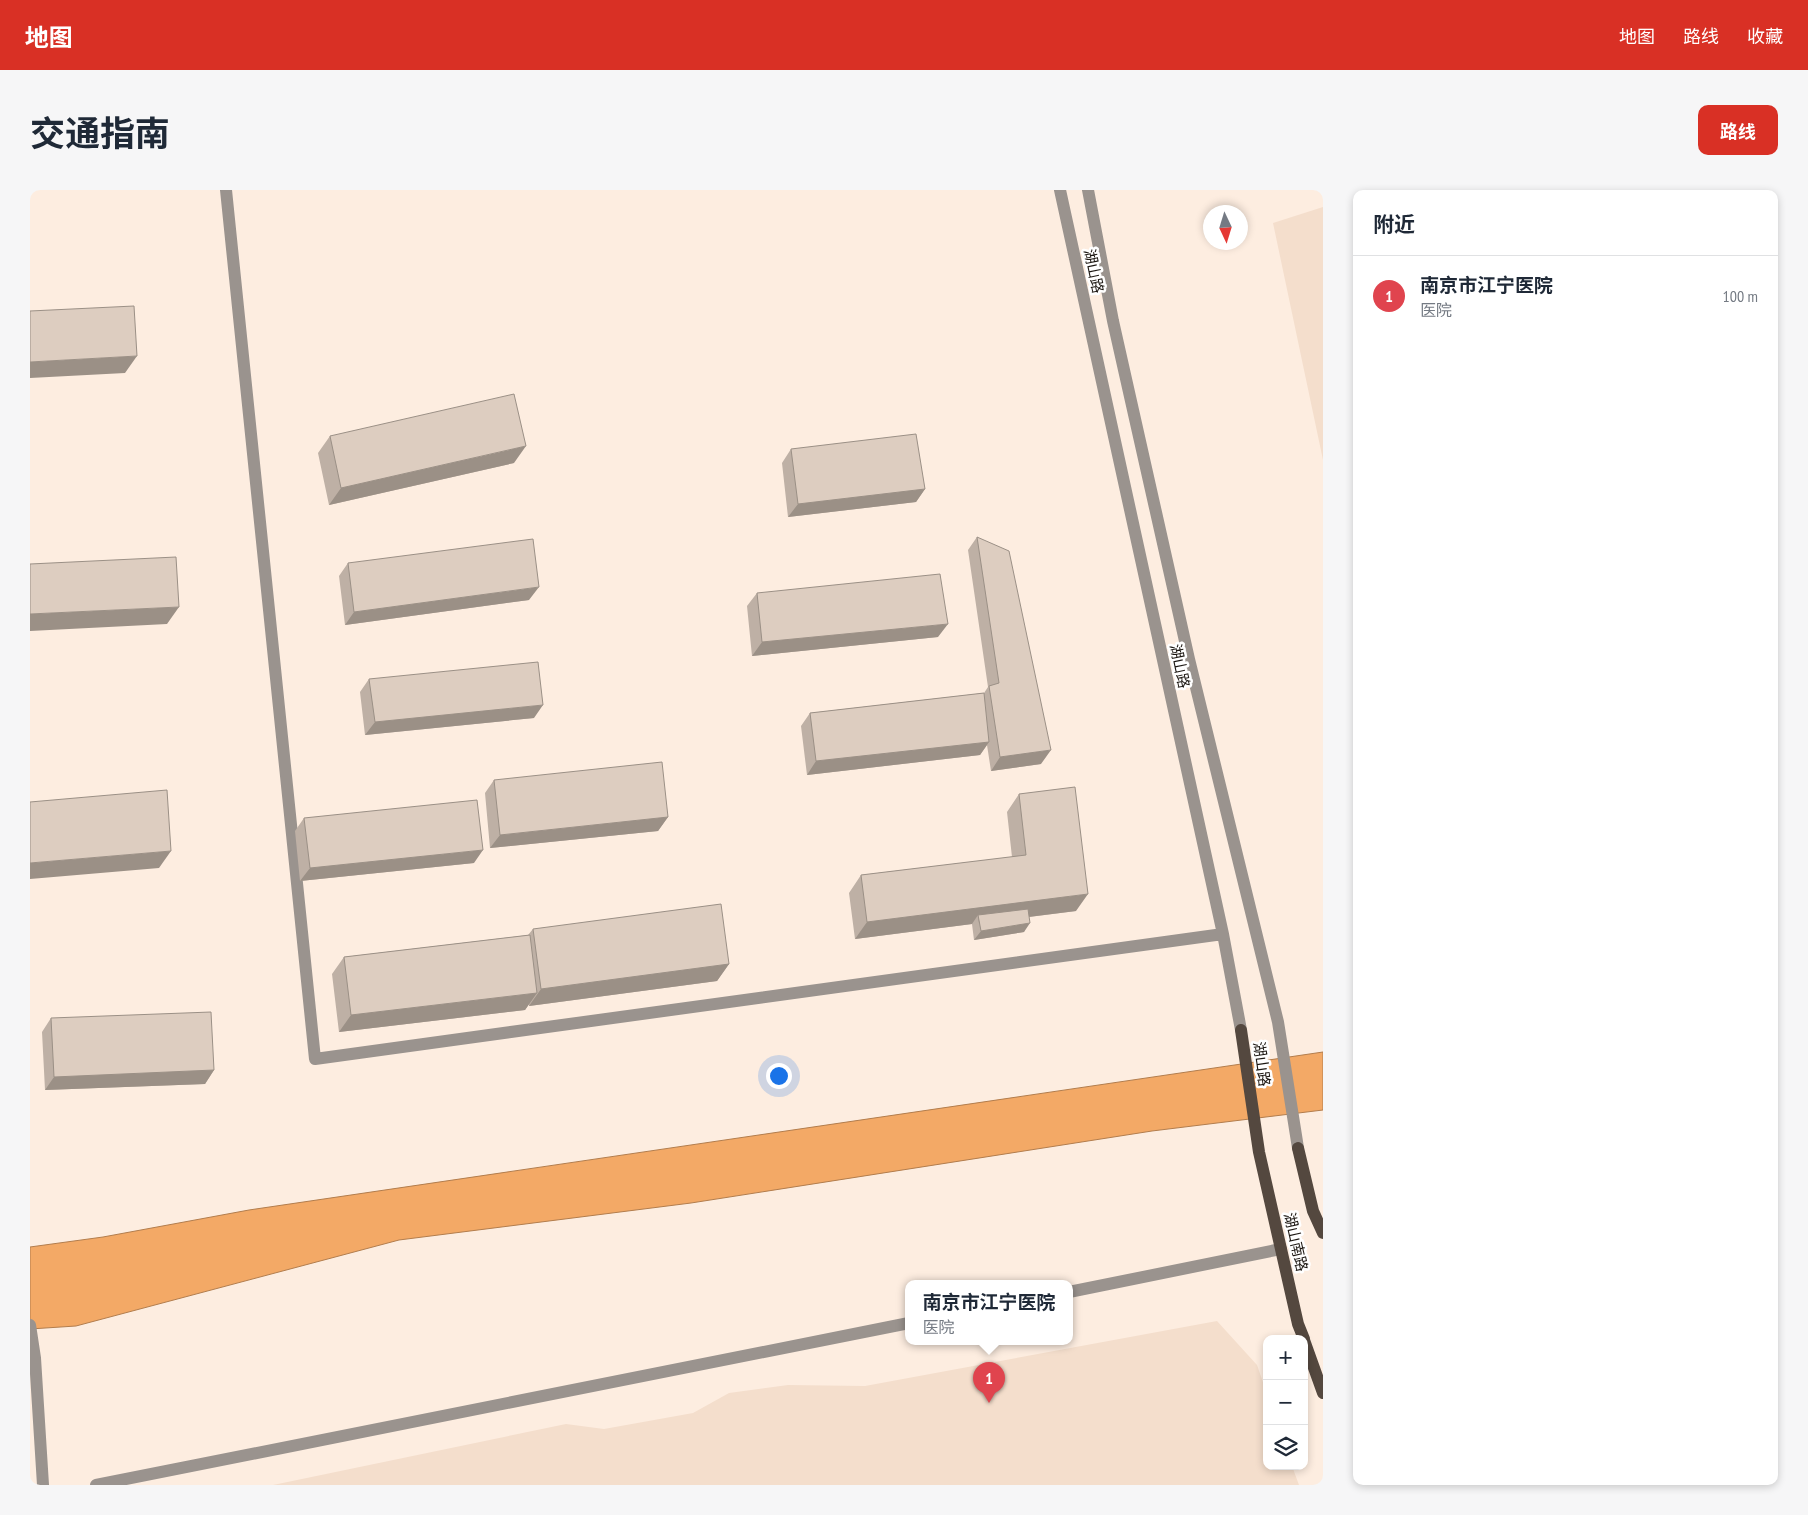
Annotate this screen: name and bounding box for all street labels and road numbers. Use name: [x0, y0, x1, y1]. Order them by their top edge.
street label: 湖山路: [1080, 247, 1108, 295]
street label: 湖山路: [1166, 642, 1194, 690]
street label: 湖山路: [1249, 1040, 1275, 1088]
street label: 湖山南路: [1280, 1211, 1312, 1273]

